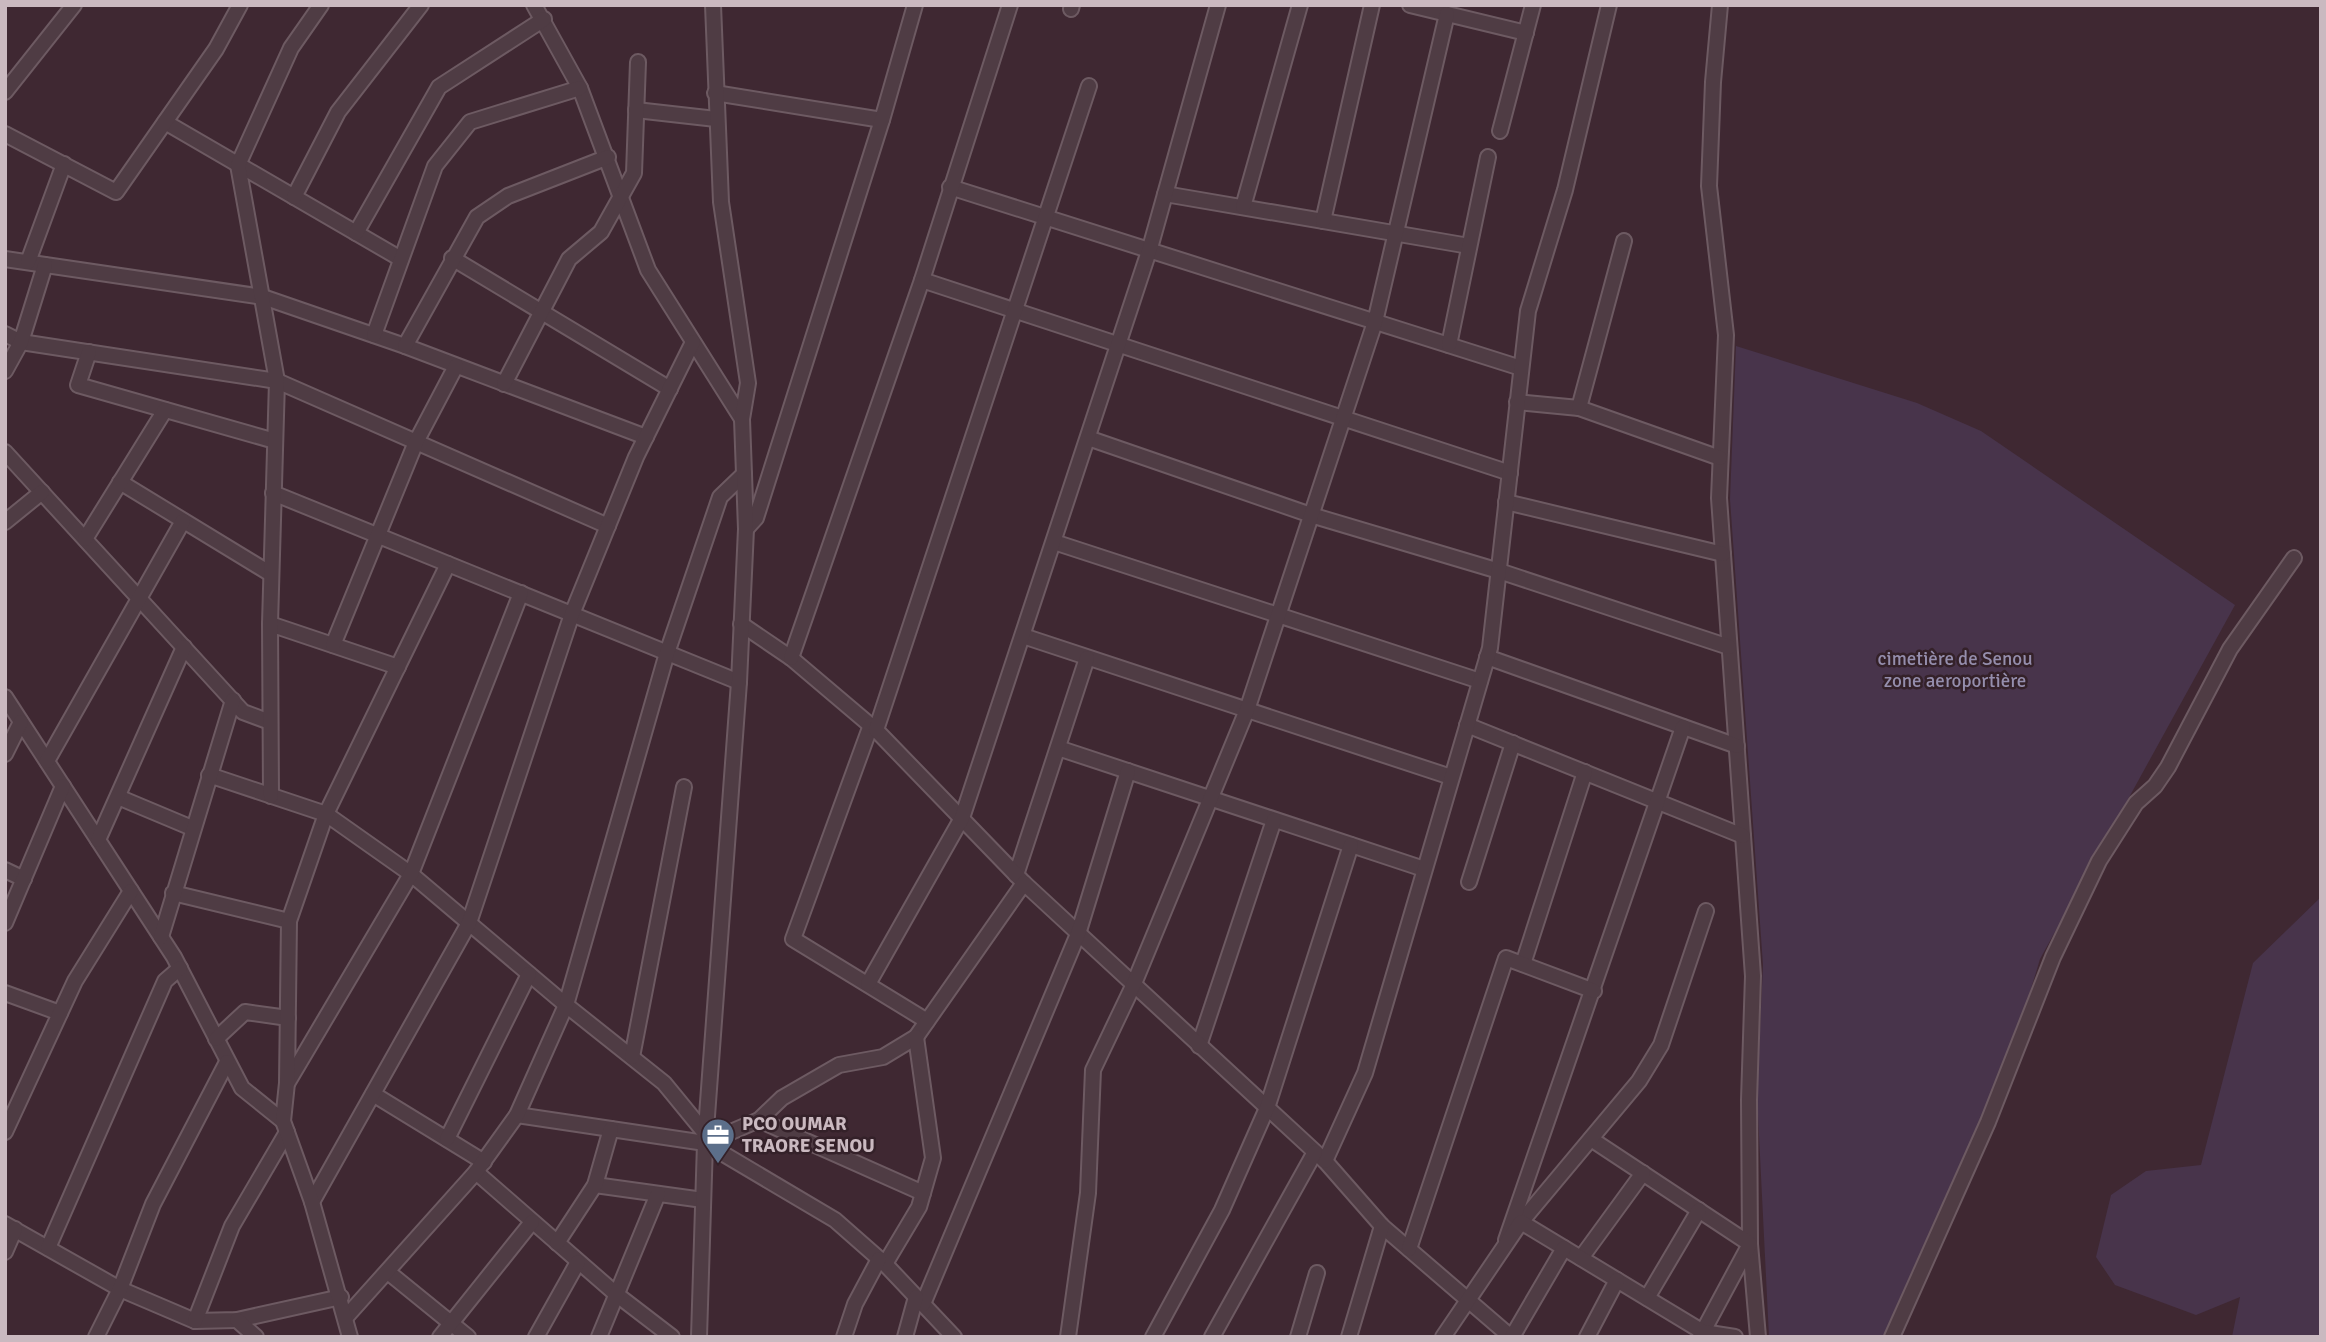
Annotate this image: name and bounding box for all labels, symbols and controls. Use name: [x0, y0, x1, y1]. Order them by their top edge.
park label: cimetière de Senou zone aeroportière: [1877, 647, 2033, 693]
place label: PCO OUMAR TRAORE SENOU: [742, 1112, 875, 1158]
office icon: PCO OUMAR TRAORE SENOU: [699, 1116, 737, 1165]

